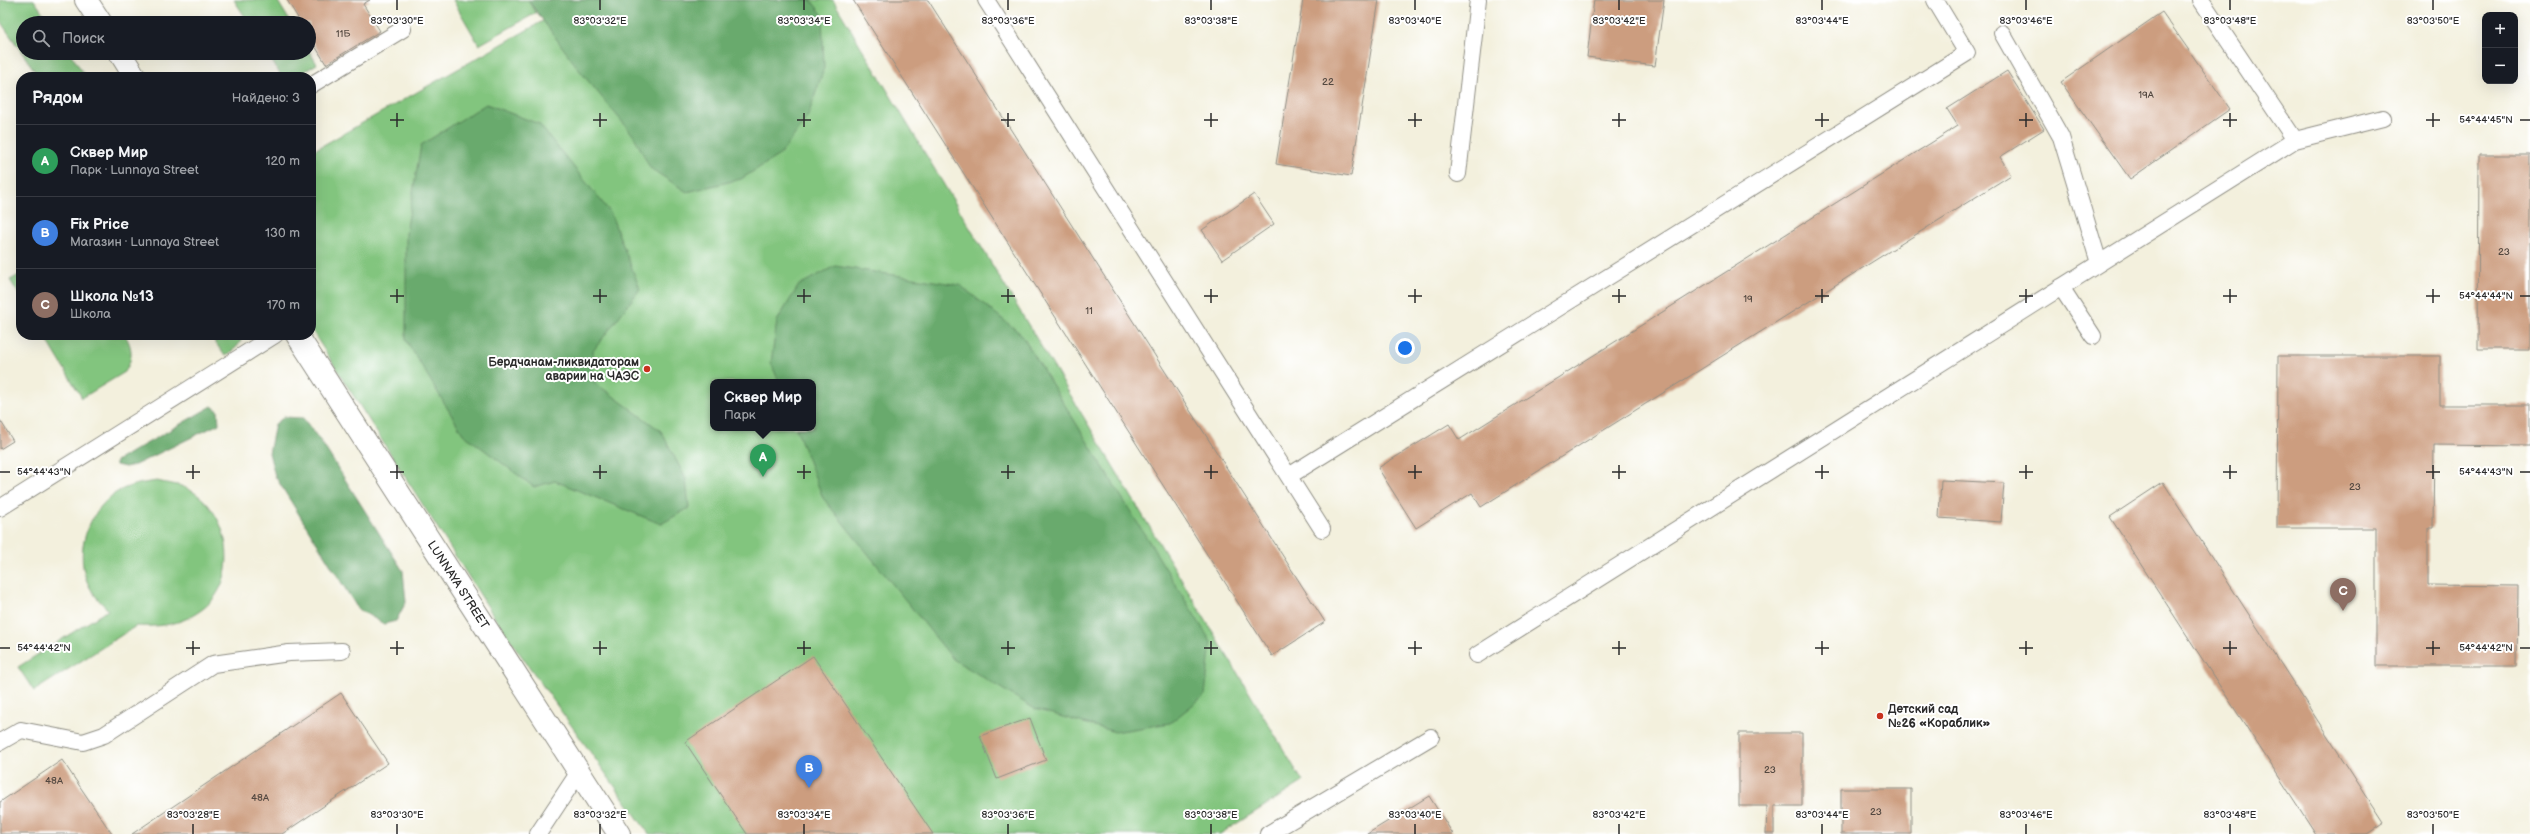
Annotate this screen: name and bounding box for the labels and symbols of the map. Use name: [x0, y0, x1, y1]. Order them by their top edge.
text: 83°03'30"E: [370, 15, 424, 27]
text: 83°03'32"E: [573, 15, 627, 27]
text: 83°03'34"E: [777, 15, 831, 27]
text: 83°03'36"E: [981, 15, 1035, 27]
text: 83°03'38"E: [1185, 15, 1238, 27]
text: 83°03'40"E: [1389, 15, 1442, 27]
text: 83°03'42"E: [1593, 15, 1646, 27]
text: 83°03'44"E: [1795, 15, 1849, 27]
text: 83°03'46"E: [1999, 15, 2053, 27]
text: 83°03'48"E: [2204, 15, 2257, 27]
text: 83°03'50"E: [2407, 15, 2460, 27]
house number: 11Б: [336, 28, 350, 40]
house number: 22: [1322, 76, 1334, 88]
house number: 19А: [2138, 89, 2155, 101]
text: 54°44'45"N: [2459, 114, 2513, 126]
house number: 23: [2498, 246, 2510, 258]
text: 54°44'44"N: [2459, 290, 2513, 302]
house number: 19: [1743, 293, 1753, 305]
house number: 11: [1085, 305, 1093, 317]
your location: [1395, 338, 1415, 358]
place label: Бердчанам-ликвидаторам аварии на ЧАЭС: [488, 355, 640, 384]
marker: Бердчанам-ликвидаторам аварии на ЧАЭС: [642, 364, 652, 374]
pin: A: [750, 444, 776, 477]
text: 54°44'43"N: [17, 466, 71, 478]
text: 54°44'43"N: [2459, 466, 2513, 478]
house number: 23: [2349, 481, 2361, 493]
street label: LUNNAYA STREET: [424, 538, 493, 633]
pin: C: [2330, 578, 2356, 611]
text: 54°44'42"N: [17, 642, 71, 654]
text: 54°44'42"N: [2459, 642, 2513, 654]
place label: Детский сад №26 «Кораблик»: [1888, 702, 1991, 731]
marker: Детский сад №26 «Кораблик»: [1875, 711, 1885, 721]
pin: B: [796, 755, 822, 788]
house number: 23: [1764, 764, 1776, 776]
house number: 48А: [45, 775, 64, 787]
house number: 48А: [251, 792, 270, 804]
house number: 23: [1870, 806, 1882, 818]
text: 83°03'28"E: [167, 809, 220, 821]
text: 83°03'30"E: [370, 809, 424, 821]
text: 83°03'32"E: [573, 809, 627, 821]
text: 83°03'34"E: [777, 809, 831, 821]
text: 83°03'36"E: [981, 809, 1035, 821]
text: 83°03'38"E: [1185, 809, 1238, 821]
text: 83°03'40"E: [1389, 809, 1442, 821]
text: 83°03'42"E: [1593, 809, 1646, 821]
text: 83°03'44"E: [1795, 809, 1849, 821]
text: 83°03'46"E: [1999, 809, 2053, 821]
text: 83°03'48"E: [2204, 809, 2257, 821]
text: 83°03'50"E: [2407, 809, 2460, 821]

